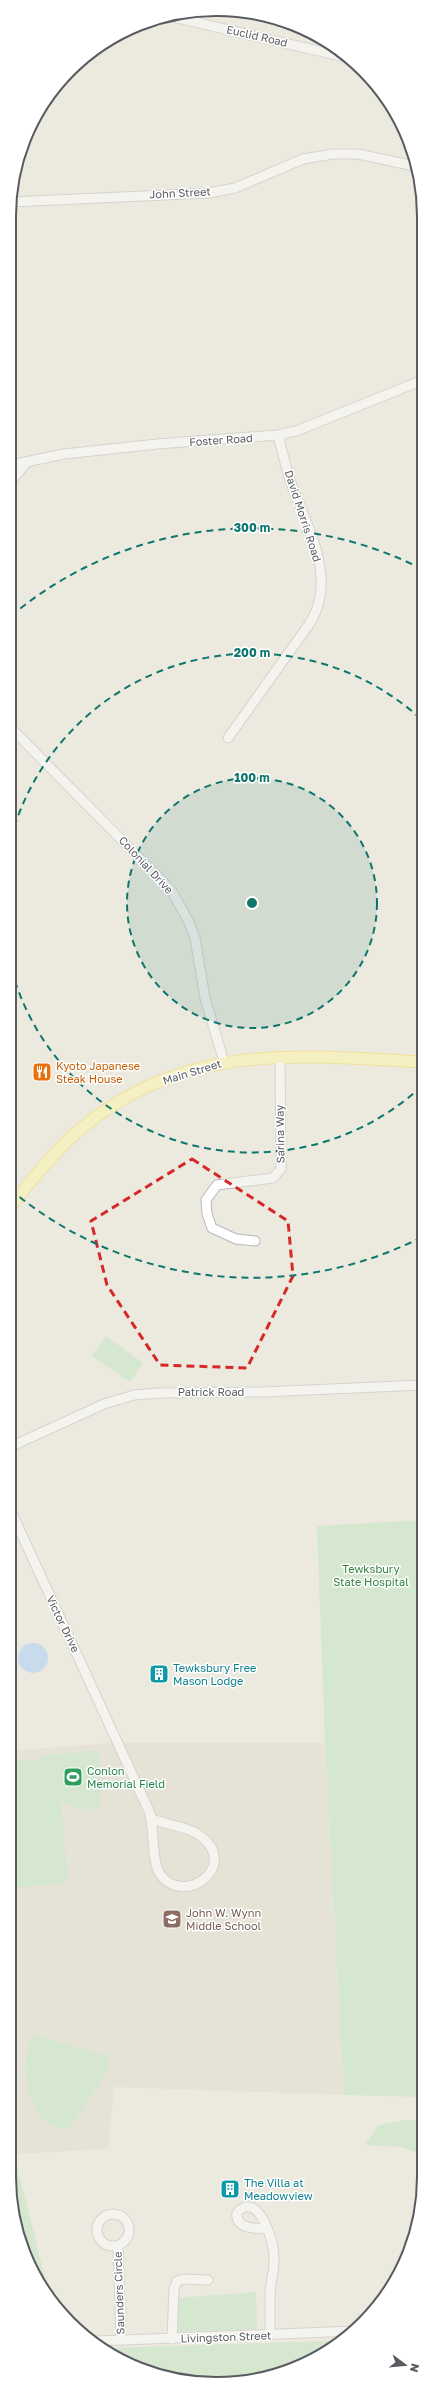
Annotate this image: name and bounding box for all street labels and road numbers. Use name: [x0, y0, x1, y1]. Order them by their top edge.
street label: Euclid Road: [225, 22, 289, 49]
street label: John Street: [149, 184, 211, 201]
street label: Foster Road: [189, 431, 253, 448]
street label: David Morris Road: [283, 468, 324, 563]
street label: Colonial Drive: [117, 833, 176, 896]
street label: Main Street: [161, 1056, 223, 1087]
street label: Sarina Way: [272, 1105, 287, 1163]
street label: Patrick Road: [178, 1385, 244, 1398]
street label: Victor Drive: [44, 1593, 83, 1654]
street label: Saunders Circle: [111, 2251, 126, 2335]
street label: Livingston Street: [180, 2328, 272, 2345]

